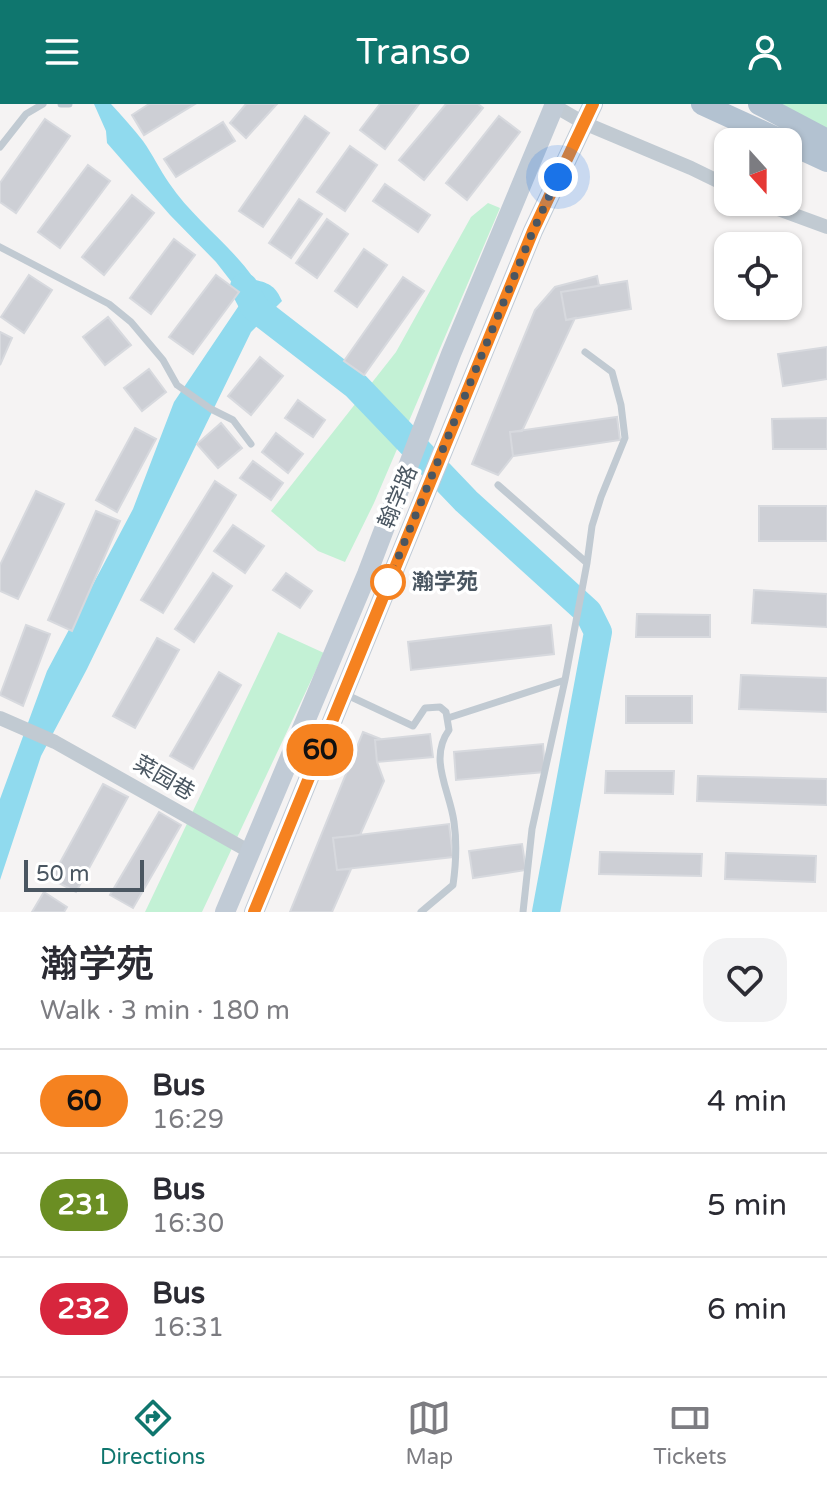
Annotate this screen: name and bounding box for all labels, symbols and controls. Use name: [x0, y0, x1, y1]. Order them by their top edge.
icon: menu: [40, 30, 84, 74]
icon: person: [743, 30, 787, 74]
text: Transo: [356, 31, 471, 74]
north arrow: [714, 128, 802, 216]
map controls: [714, 128, 802, 320]
your location: [538, 157, 578, 197]
button: locate: [714, 232, 802, 320]
street label: 翰学路: [373, 462, 423, 532]
marker: 瀚学苑: [371, 565, 405, 599]
place label: 瀚学苑: [412, 569, 478, 595]
line badge: 60: [284, 724, 356, 776]
text: 60: [302, 733, 338, 767]
street label: 菜园巷: [129, 750, 199, 806]
scale bar: [24, 856, 144, 892]
text: 50 m: [36, 861, 90, 887]
button: heart: [703, 938, 787, 1022]
text: 瀚学苑: [40, 942, 154, 988]
text: Walk · 3 min · 180 m: [40, 995, 290, 1026]
text: Bus: [152, 1067, 205, 1104]
text: 4 min: [707, 1083, 787, 1120]
text: 60: [66, 1084, 102, 1118]
text: 16:29: [152, 1104, 224, 1135]
text: Bus: [152, 1171, 205, 1208]
text: 5 min: [707, 1187, 787, 1224]
text: 231: [58, 1188, 110, 1222]
text: 16:30: [152, 1208, 224, 1239]
text: Bus: [152, 1275, 205, 1312]
text: 6 min: [707, 1291, 787, 1328]
text: 232: [58, 1292, 110, 1326]
text: 16:31: [152, 1312, 224, 1343]
tab: Directions: [100, 1396, 205, 1470]
tab: Map: [406, 1396, 453, 1470]
tab: Tickets: [653, 1396, 727, 1470]

